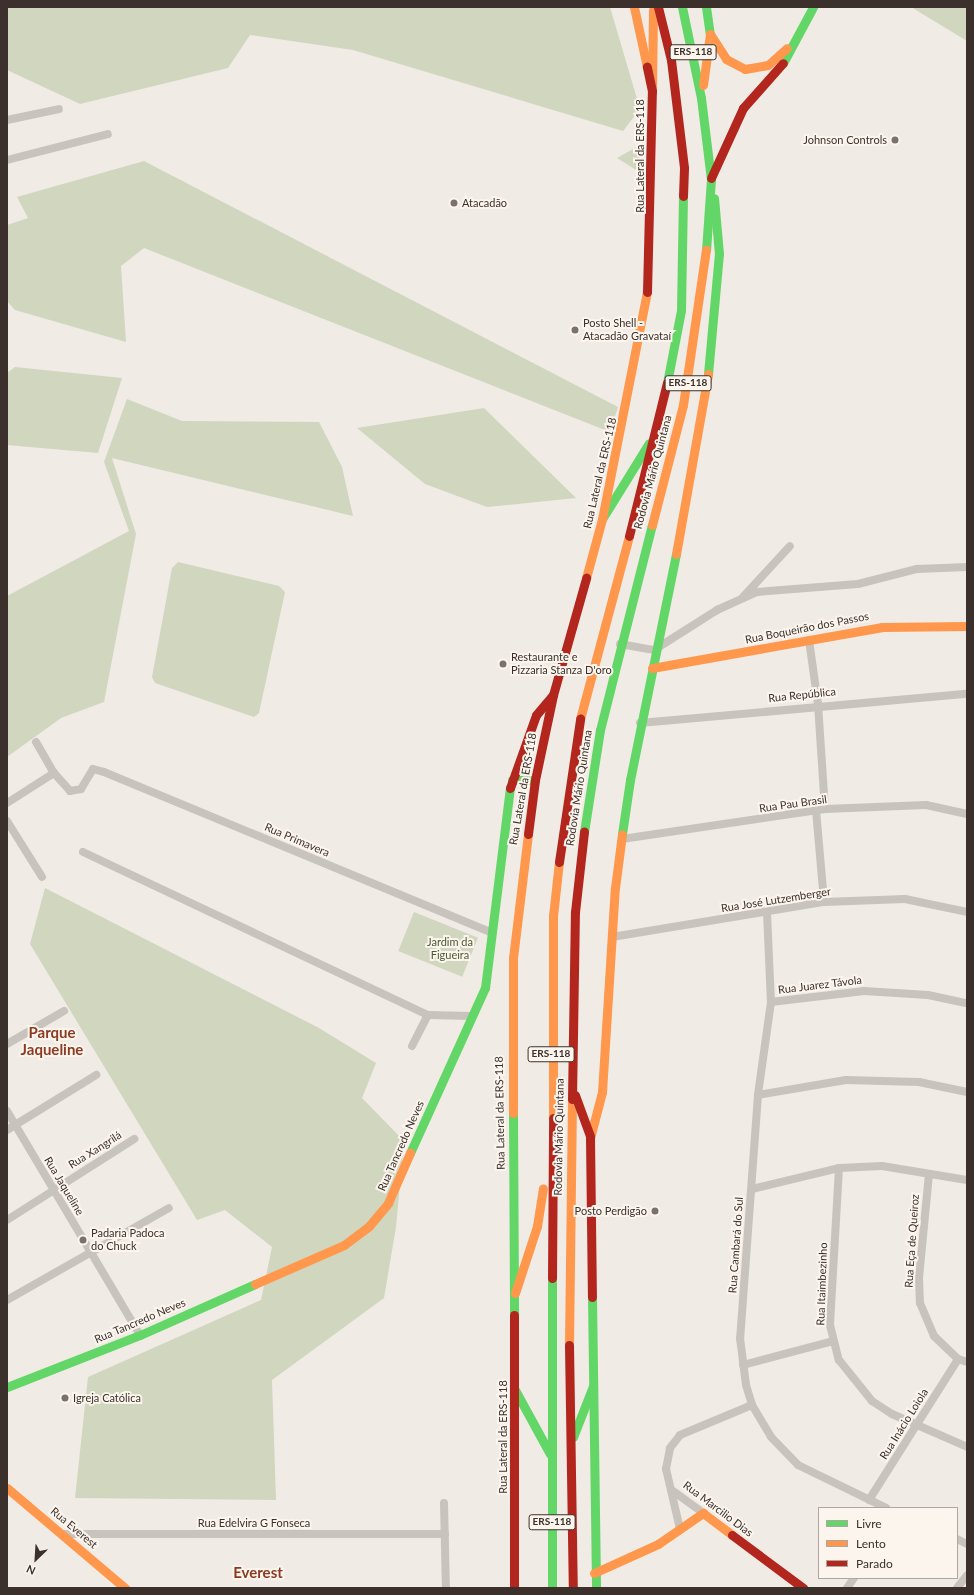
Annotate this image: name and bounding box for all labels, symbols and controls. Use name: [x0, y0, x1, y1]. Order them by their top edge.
road number: ERS-118: [669, 44, 717, 60]
street label: Rua Lateral da ERS-118: [633, 99, 647, 213]
place label: Johnson Controls: [803, 133, 887, 147]
marker: Johnson Controls: [890, 135, 900, 145]
place label: Atacadão: [462, 196, 507, 210]
marker: Atacadão: [449, 198, 459, 208]
place label: Posto Shell - Atacadão Gravataí: [583, 317, 671, 343]
marker: Posto Shell - Atacadão Gravataí: [570, 325, 580, 335]
road number: ERS-118: [664, 375, 712, 391]
street label: Rodovia Mário Quintana: [631, 414, 675, 530]
street label: Rua Lateral da ERS-118: [581, 416, 619, 530]
street label: Rua Boqueirão dos Passos: [744, 610, 870, 646]
place label: Restaurante e Pizzaria Stanza D'oro: [511, 651, 612, 677]
marker: Restaurante e Pizzaria Stanza D'oro: [498, 659, 508, 669]
street label: Rua República: [768, 685, 836, 705]
street label: Rodovia Mário Quintana: [563, 729, 595, 847]
street label: Rua Lateral da ERS-118: [507, 732, 539, 846]
street label: Rua Pau Brasil: [758, 793, 828, 815]
street label: Rua Primavera: [263, 820, 331, 860]
street label: Rua José Lutzemberger: [720, 885, 832, 915]
park label: Jardim da Figueira: [427, 936, 473, 962]
street label: Rua Juarez Távola: [777, 973, 863, 997]
district label: Parque Jaqueline: [21, 1023, 83, 1058]
road number: ERS-118: [527, 1046, 575, 1062]
street label: Rua Lateral da ERS-118: [492, 1056, 508, 1170]
street label: Rodovia Mário Quintana: [551, 1078, 567, 1196]
street label: Rua Tancredo Neves: [375, 1099, 427, 1193]
street label: Rua Xangrilá: [66, 1128, 124, 1172]
street label: Rua Jaqueline: [41, 1154, 87, 1218]
street label: Rua Eça de Queiroz: [902, 1194, 922, 1288]
street label: Rua Cambará do Sul: [726, 1196, 746, 1294]
place label: Posto Perdigão: [575, 1204, 647, 1218]
marker: Posto Perdigão: [650, 1206, 660, 1216]
place label: Padaria Padoca do Chuck: [91, 1227, 164, 1253]
marker: Padaria Padoca do Chuck: [78, 1235, 88, 1245]
street label: Rua Itaimbezinho: [814, 1242, 830, 1326]
street label: Rua Tancredo Neves: [92, 1296, 188, 1346]
street label: Rua Lateral da ERS-118: [496, 1380, 510, 1494]
street label: Rua Inácio Loiola: [877, 1386, 931, 1462]
place label: Igreja Católica: [73, 1391, 141, 1405]
marker: Igreja Católica: [60, 1393, 70, 1403]
street label: Rua Marcilio Dias: [681, 1479, 755, 1539]
street label: Rua Everest: [48, 1505, 100, 1551]
legend: [818, 1507, 958, 1579]
road number: ERS-118: [528, 1514, 576, 1530]
street label: Rua Edelvira G Fonseca: [198, 1516, 310, 1530]
text: Livre: [856, 1516, 882, 1531]
text: Lento: [856, 1536, 886, 1551]
north arrow: [16, 1539, 56, 1579]
text: Parado: [856, 1556, 893, 1571]
text: N: [24, 1563, 37, 1578]
district label: Everest: [233, 1564, 283, 1582]

